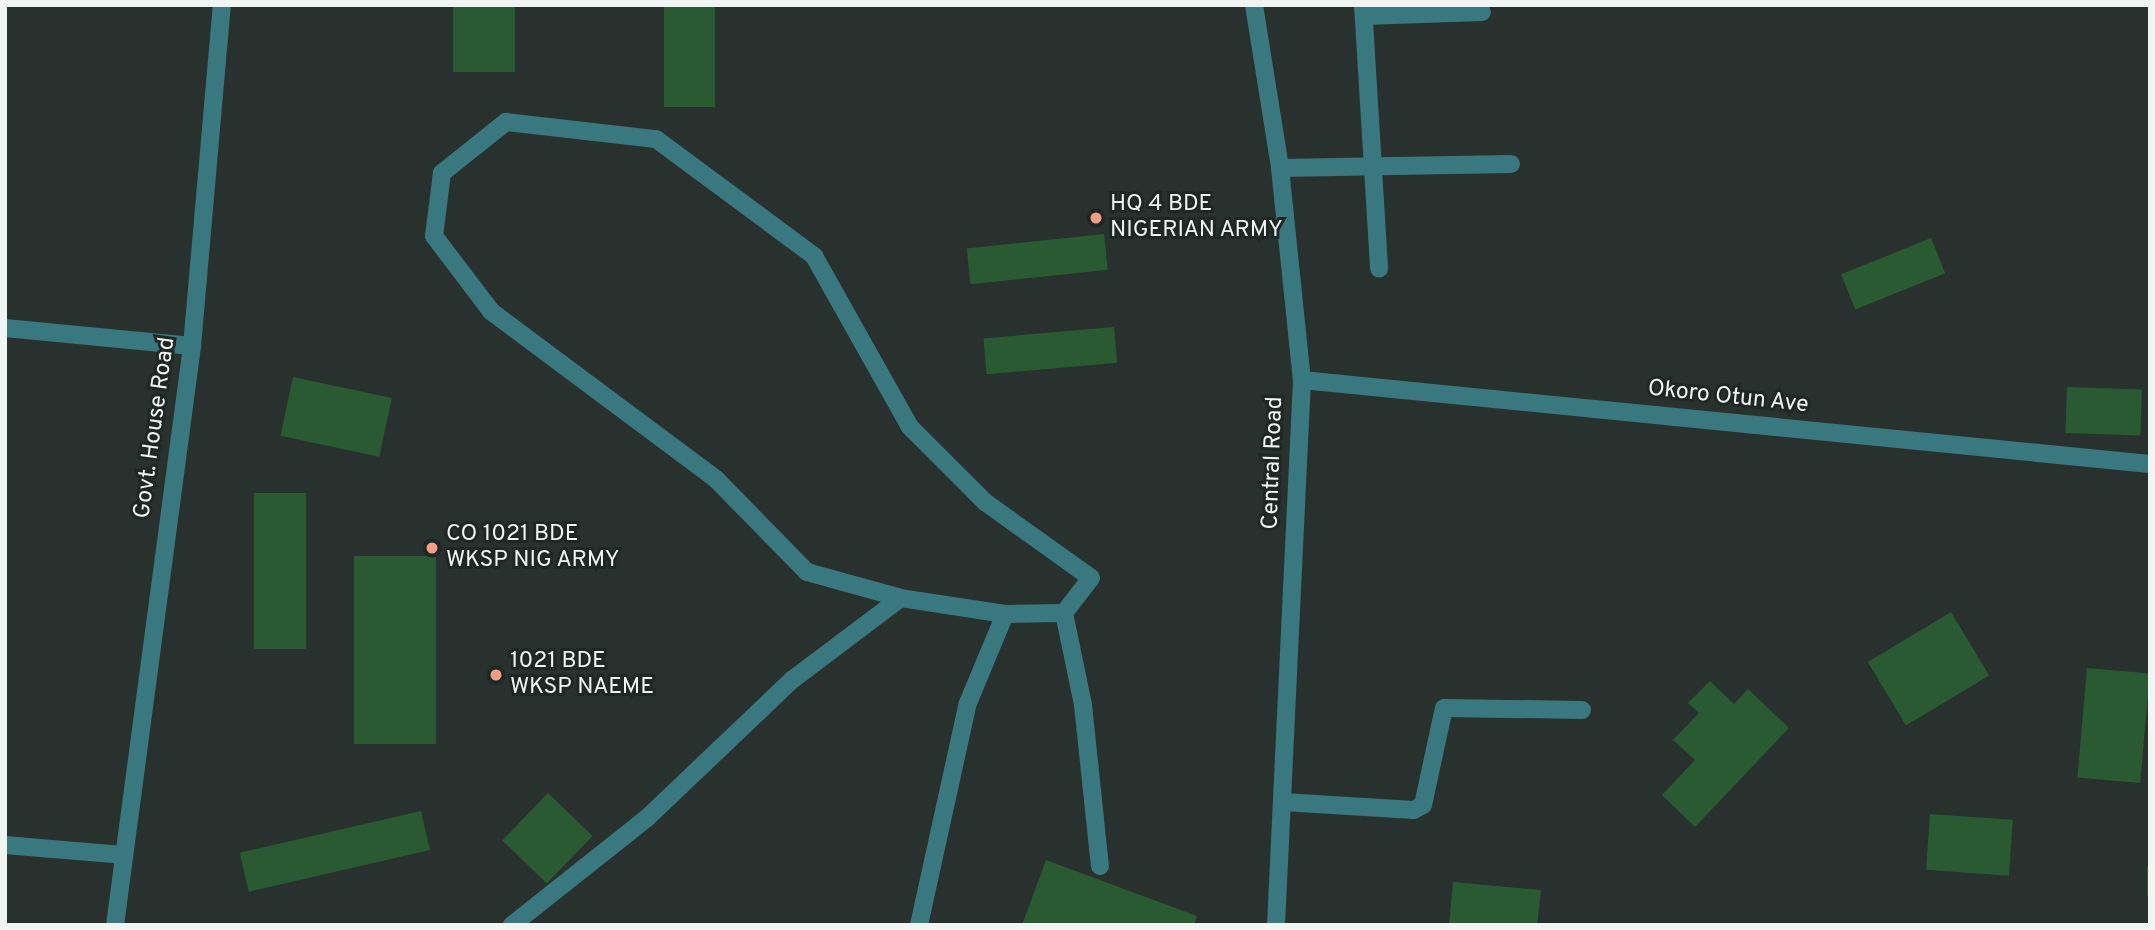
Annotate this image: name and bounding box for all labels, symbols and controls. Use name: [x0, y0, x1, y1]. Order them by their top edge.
place label: HQ 4 BDE NIGERIAN ARMY: [1110, 191, 1284, 245]
marker: HQ 4 BDE NIGERIAN ARMY: [1088, 210, 1104, 226]
street label: Govt. House Road: [130, 336, 182, 520]
street label: Okoro Otun Ave: [1646, 376, 1810, 420]
street label: Central Road: [1258, 396, 1290, 530]
place label: CO 1021 BDE WKSP NIG ARMY: [446, 521, 620, 575]
marker: CO 1021 BDE WKSP NIG ARMY: [424, 540, 440, 556]
place label: 1021 BDE WKSP NAEME: [510, 648, 654, 702]
marker: 1021 BDE WKSP NAEME: [488, 667, 504, 683]

